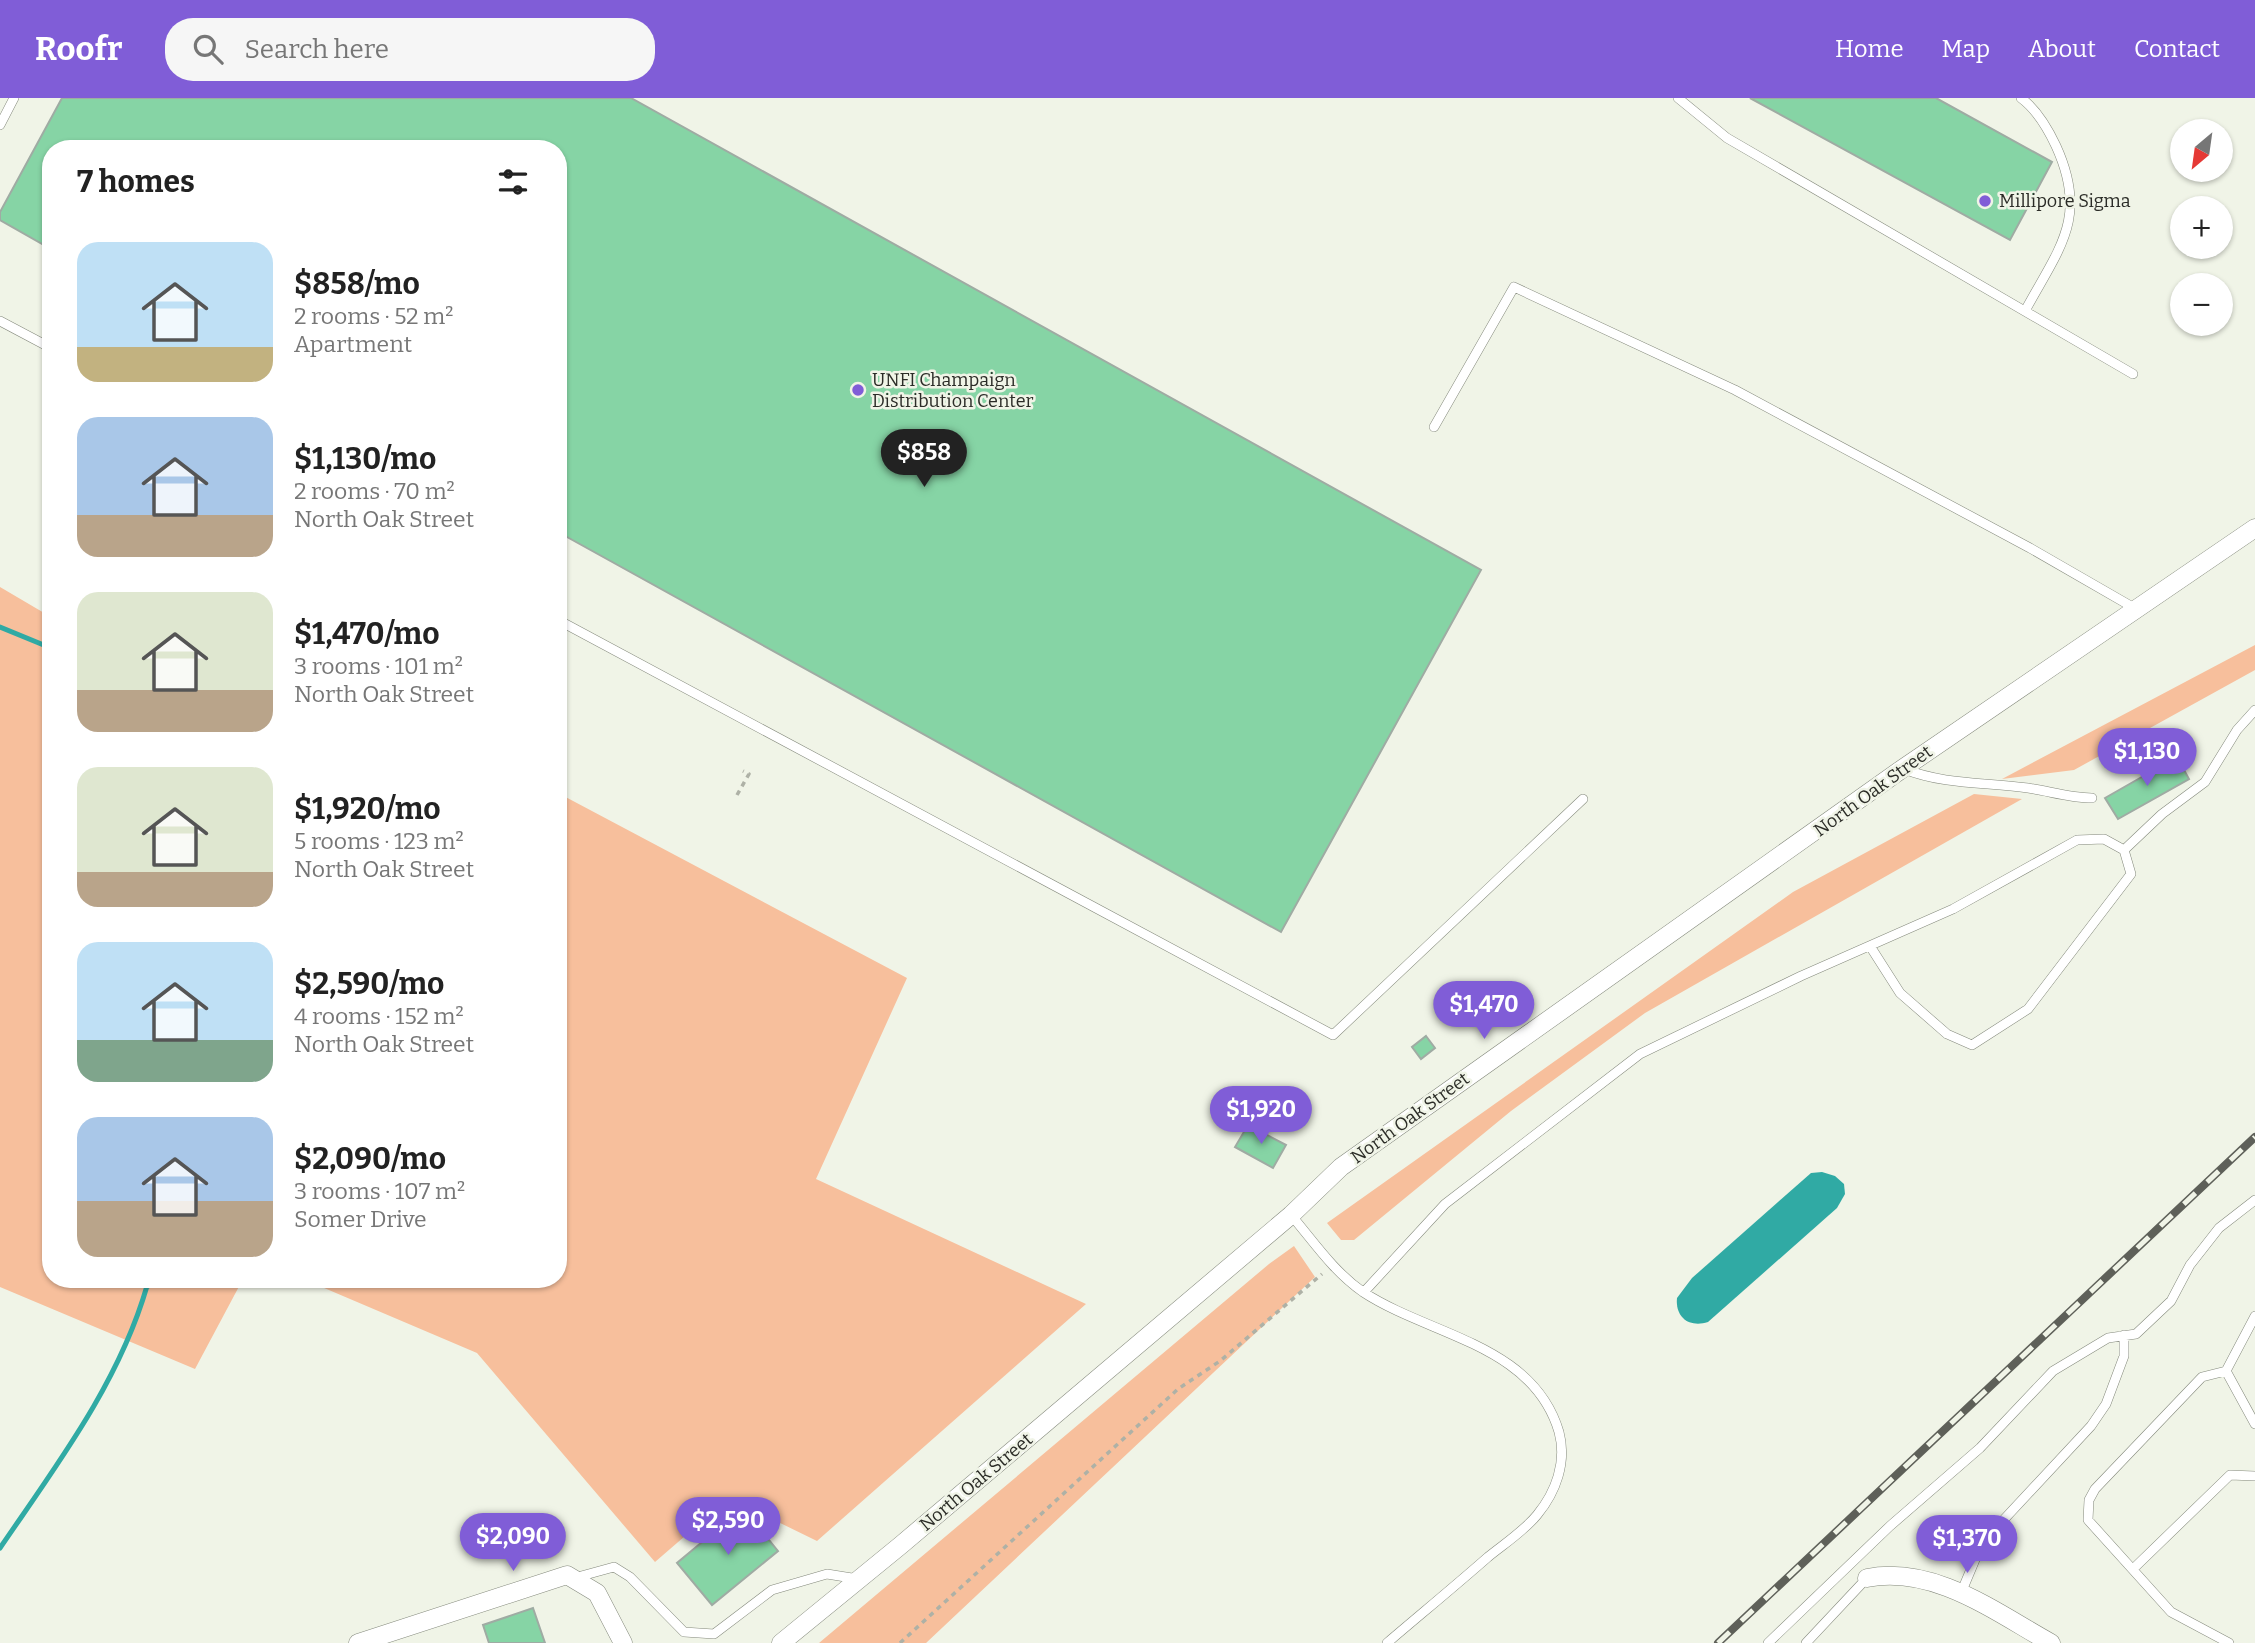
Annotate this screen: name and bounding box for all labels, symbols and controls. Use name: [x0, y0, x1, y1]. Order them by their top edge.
search box: [165, 18, 655, 81]
text: Roofr: [35, 29, 123, 69]
icon: search: [189, 30, 227, 68]
text: Search here: [245, 34, 389, 65]
text: Home: [1835, 35, 1904, 63]
text: Map: [1942, 35, 1990, 63]
text: About: [2028, 35, 2096, 63]
text: Contact: [2134, 35, 2220, 63]
north arrow: [2170, 119, 2233, 182]
map controls: [2170, 119, 2233, 336]
icon: filters: [494, 163, 532, 201]
text: 7 homes: [77, 164, 195, 200]
place label: Millipore Sigma: [1999, 190, 2131, 212]
marker: Millipore Sigma: [1977, 193, 1993, 209]
button: +: [2170, 196, 2233, 259]
text: $858/mo: [294, 266, 420, 302]
icon: home: [133, 270, 217, 354]
button: −: [2170, 273, 2233, 336]
text: 2 rooms · 52 m²: [294, 302, 453, 330]
text: Apartment: [294, 330, 412, 358]
place label: UNFI Champaign Distribution Center: [872, 369, 1033, 412]
marker: UNFI Champaign Distribution Center: [850, 382, 866, 398]
pin: $858: [883, 430, 965, 489]
text: $858: [897, 438, 951, 466]
text: $1,130/mo: [294, 441, 436, 477]
icon: home: [133, 445, 217, 529]
text: 2 rooms · 70 m²: [294, 477, 455, 505]
text: North Oak Street: [294, 505, 474, 533]
text: $1,470/mo: [294, 616, 440, 652]
icon: home: [133, 620, 217, 704]
text: 3 rooms · 101 m²: [294, 652, 463, 680]
text: North Oak Street: [294, 680, 474, 708]
pin: $1,130: [2090, 728, 2204, 788]
text: $1,130: [2114, 737, 2180, 765]
street label: North Oak Street: [1810, 740, 1937, 841]
text: $1,920/mo: [294, 791, 441, 827]
icon: home: [133, 795, 217, 879]
text: 5 rooms · 123 m²: [294, 827, 464, 855]
text: North Oak Street: [294, 855, 474, 883]
text: $2,590/mo: [294, 966, 444, 1002]
icon: home: [133, 970, 217, 1054]
pin: $1,470: [1427, 982, 1541, 1041]
text: $1,470: [1449, 990, 1519, 1018]
text: 4 rooms · 152 m²: [294, 1002, 464, 1030]
text: North Oak Street: [294, 1030, 474, 1058]
street label: North Oak Street: [1347, 1067, 1474, 1168]
pin: $1,920: [1204, 1086, 1318, 1146]
text: $1,920: [1226, 1095, 1296, 1123]
text: $2,090/mo: [294, 1141, 446, 1177]
icon: home: [133, 1145, 217, 1229]
text: 3 rooms · 107 m²: [294, 1177, 465, 1205]
text: Somer Drive: [294, 1205, 427, 1233]
street label: North Oak Street: [915, 1428, 1037, 1536]
pin: $2,590: [671, 1498, 785, 1557]
text: $2,590: [691, 1506, 765, 1534]
pin: $2,090: [456, 1514, 570, 1573]
pin: $1,370: [1910, 1516, 2024, 1575]
text: $2,090: [476, 1522, 550, 1550]
text: $1,370: [1932, 1524, 2002, 1552]

